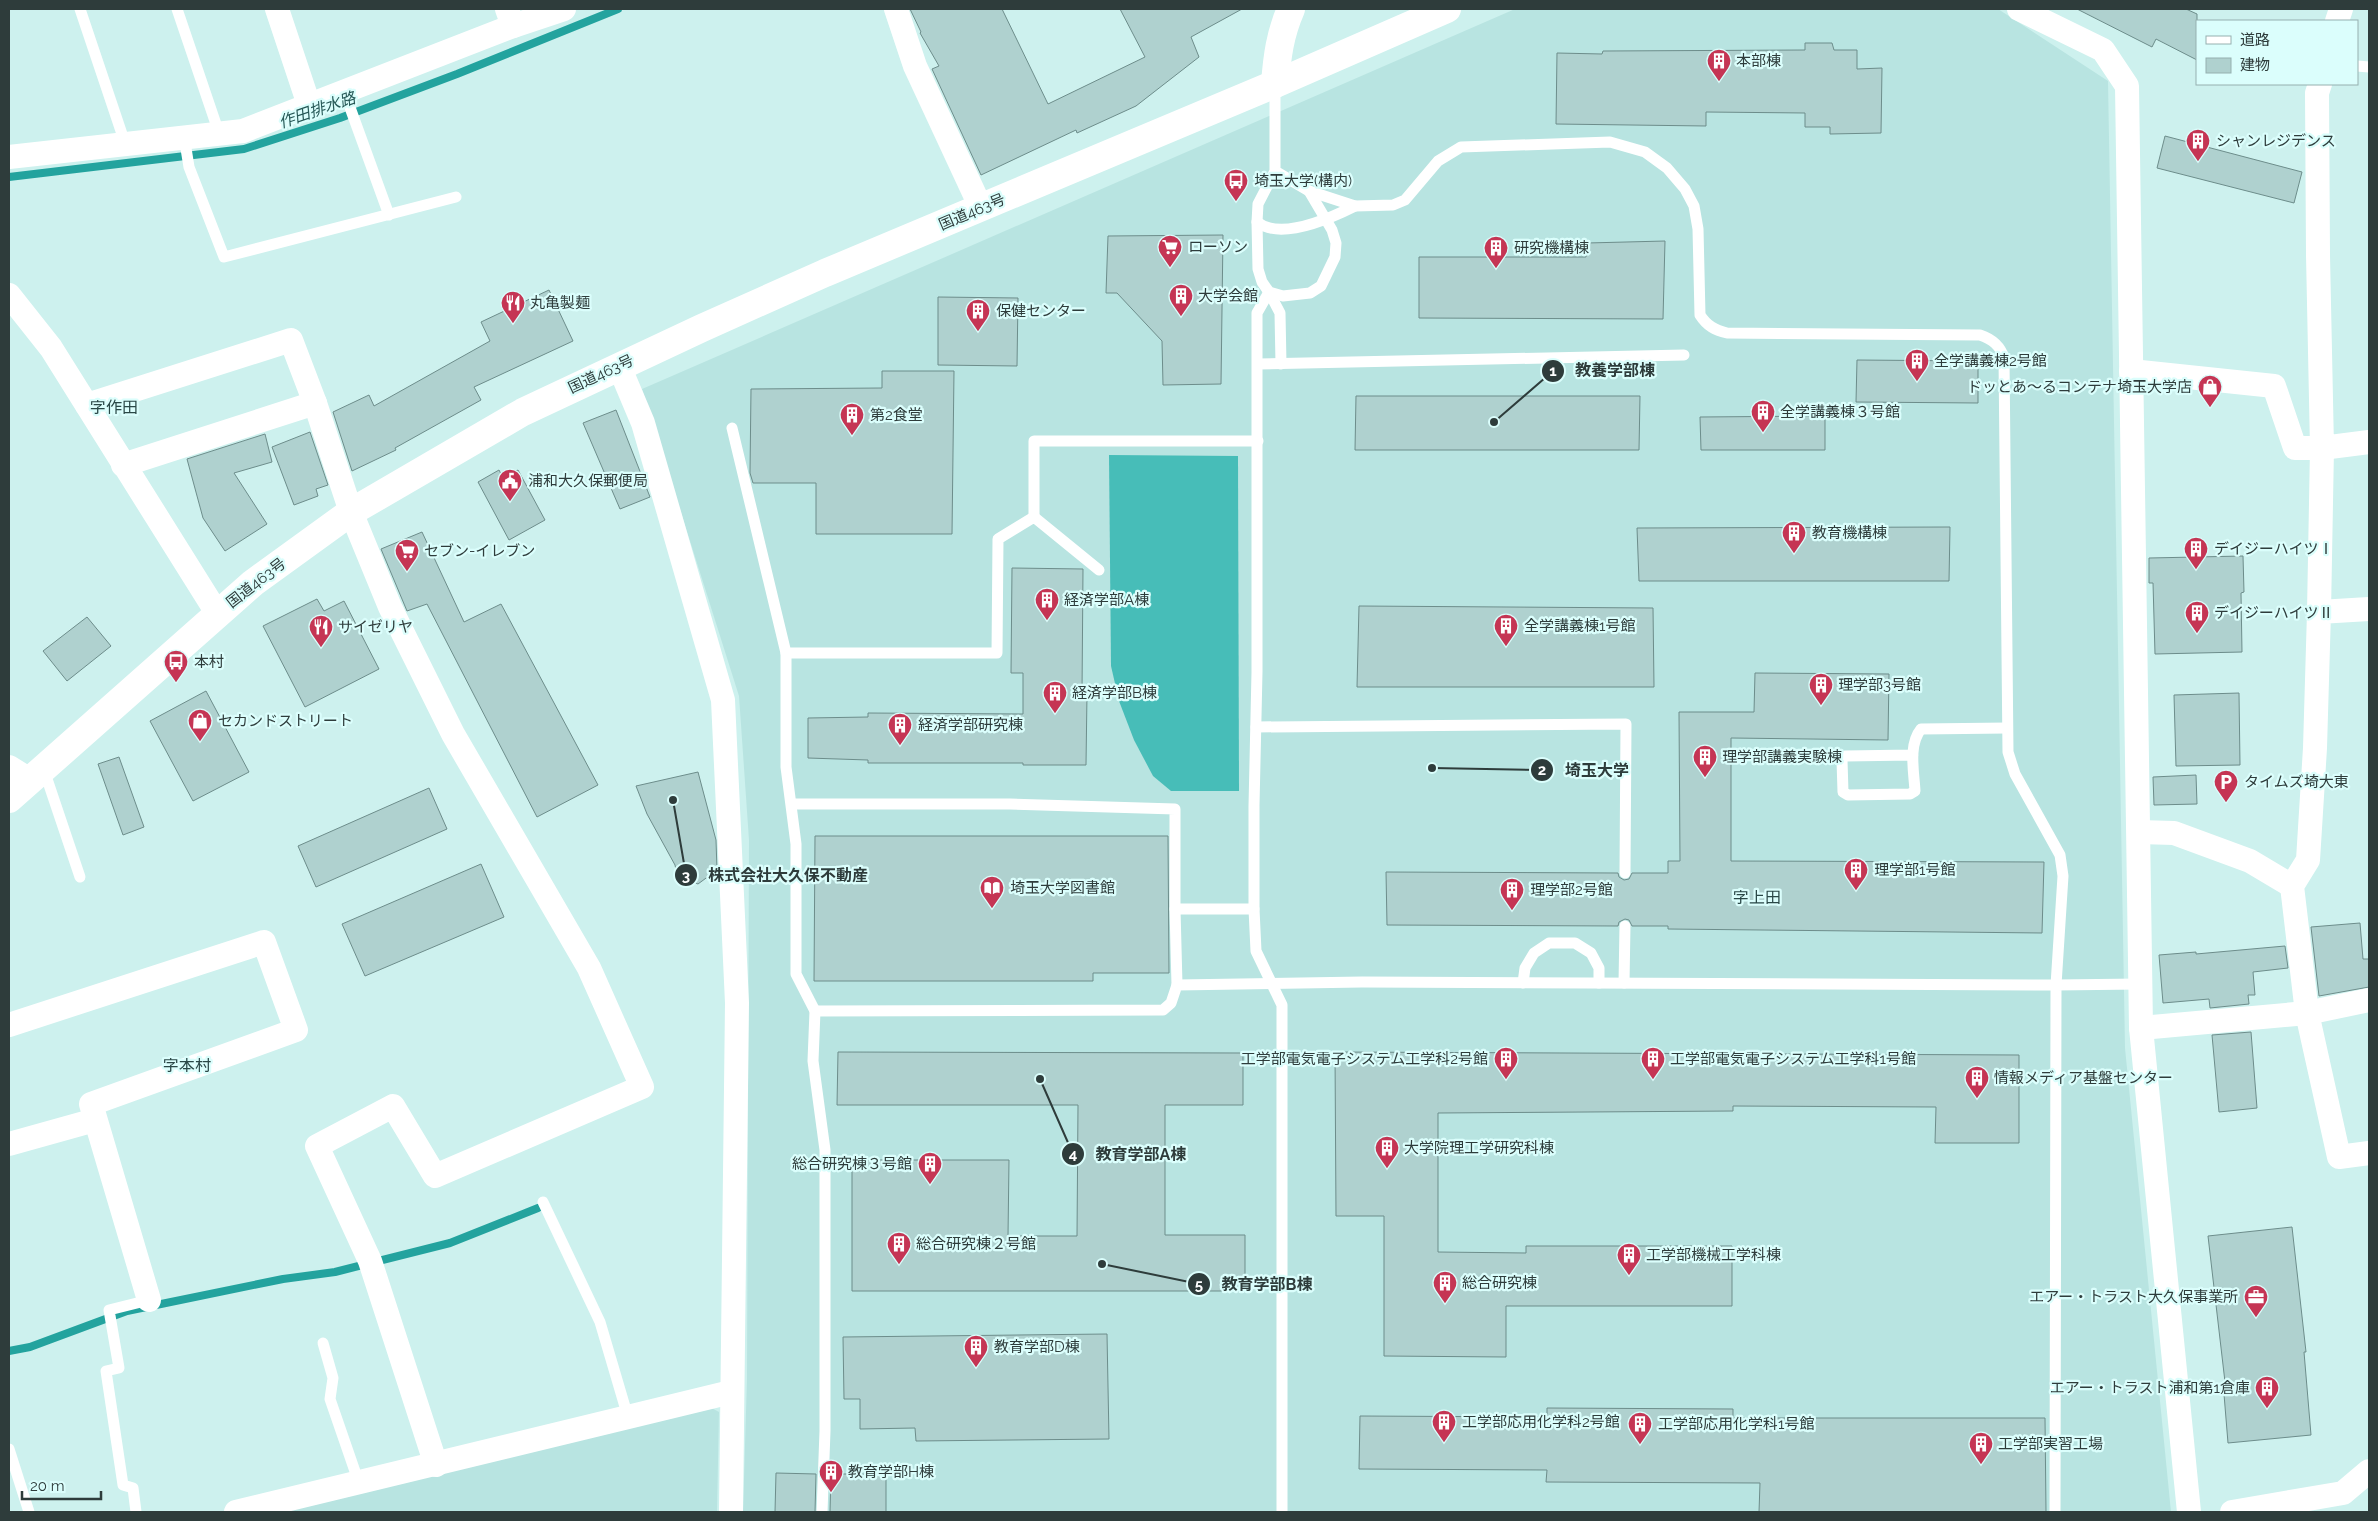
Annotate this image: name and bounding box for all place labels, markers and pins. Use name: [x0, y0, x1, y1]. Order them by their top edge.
building icon: 本部棟: [1706, 48, 1732, 82]
place label: 本部棟: [1736, 52, 1781, 70]
building icon: シャンレジデンス: [2185, 128, 2211, 162]
place label: シャンレジデンス: [2216, 132, 2336, 150]
bus stop icon: 埼玉大学(構内): [1223, 168, 1249, 202]
place label: 埼玉大学(構内): [1254, 172, 1352, 190]
supermarket icon: ローソン: [1157, 234, 1183, 268]
building icon: 研究機構棟: [1483, 235, 1509, 269]
place label: ローソン: [1188, 238, 1248, 256]
place label: 研究機構棟: [1514, 239, 1589, 257]
building icon: 大学会館: [1168, 283, 1194, 317]
place label: 大学会館: [1198, 287, 1258, 305]
restaurant icon: 丸亀製麺: [500, 290, 526, 324]
place label: 丸亀製麺: [530, 294, 590, 312]
building icon: 保健センター: [965, 298, 991, 332]
place label: 保健センター: [996, 302, 1086, 320]
building icon: 全学講義棟2号館: [1904, 348, 1930, 382]
place label: 全学講義棟2号館: [1934, 352, 2047, 370]
callout: 教養学部棟: [1540, 355, 1665, 386]
shop icon: ドッとあ～るコンテナ埼玉大学店: [2197, 374, 2223, 408]
place label: ドッとあ～るコンテナ埼玉大学店: [1967, 378, 2192, 396]
building icon: 全学講義棟３号館: [1750, 399, 1776, 433]
building icon: 第2食堂: [839, 402, 865, 436]
place label: 全学講義棟３号館: [1780, 403, 1900, 421]
place label: 第2食堂: [870, 406, 923, 424]
public building icon: 浦和大久保郵便局: [497, 468, 523, 502]
place label: 浦和大久保郵便局: [528, 472, 648, 490]
building icon: 教育機構棟: [1781, 520, 1807, 554]
place label: 教育機構棟: [1812, 524, 1887, 542]
building icon: デイジーハイツⅠ: [2183, 536, 2209, 570]
supermarket icon: セブン-イレブン: [394, 538, 420, 572]
place label: デイジーハイツⅠ: [2214, 540, 2333, 558]
place label: セブン-イレブン: [424, 542, 535, 560]
building icon: 経済学部A棟: [1034, 587, 1060, 621]
place label: 経済学部A棟: [1064, 591, 1149, 609]
building icon: デイジーハイツⅡ: [2184, 600, 2210, 634]
place label: デイジーハイツⅡ: [2214, 604, 2333, 622]
building icon: 全学講義棟1号館: [1493, 613, 1519, 647]
restaurant icon: サイゼリヤ: [308, 614, 334, 648]
place label: 全学講義棟1号館: [1524, 617, 1635, 635]
place label: サイゼリヤ: [338, 618, 413, 636]
bus stop icon: 本村: [163, 649, 189, 683]
place label: 本村: [194, 653, 224, 671]
building icon: 理学部3号館: [1808, 672, 1834, 706]
place label: 理学部3号館: [1838, 676, 1921, 694]
building icon: 経済学部B棟: [1042, 680, 1068, 714]
place label: 経済学部B棟: [1072, 684, 1157, 702]
shop icon: セカンドストリート: [187, 708, 213, 742]
place label: セカンドストリート: [218, 712, 353, 730]
building icon: 経済学部研究棟: [887, 712, 913, 746]
place label: 経済学部研究棟: [918, 716, 1023, 734]
building icon: 理学部講義実験棟: [1692, 744, 1718, 778]
place label: 理学部講義実験棟: [1722, 748, 1842, 766]
callout: 埼玉大学: [1530, 755, 1639, 786]
parking icon: タイムズ埼大東: [2213, 769, 2239, 803]
place label: タイムズ埼大東: [2244, 773, 2349, 791]
building icon: 理学部1号館: [1843, 857, 1869, 891]
callout: 株式会社大久保不動産: [673, 860, 878, 891]
place label: 理学部1号館: [1874, 861, 1955, 879]
library icon: 埼玉大学図書館: [979, 875, 1005, 909]
building icon: 理学部2号館: [1499, 877, 1525, 911]
place label: 埼玉大学図書館: [1010, 879, 1115, 897]
place label: 理学部2号館: [1530, 881, 1613, 899]
building icon: 工学部電気電子システム工学科2号館: [1493, 1046, 1519, 1080]
building icon: 工学部電気電子システム工学科1号館: [1640, 1046, 1666, 1080]
place label: 工学部電気電子システム工学科2号館: [1241, 1050, 1488, 1068]
place label: 工学部電気電子システム工学科1号館: [1670, 1050, 1916, 1068]
building icon: 情報メディア基盤センター: [1964, 1065, 1990, 1099]
place label: 情報メディア基盤センター: [1994, 1069, 2173, 1087]
building icon: 大学院理工学研究科棟: [1374, 1135, 1400, 1169]
callout: 教育学部A棟: [1061, 1139, 1196, 1170]
place label: 大学院理工学研究科棟: [1404, 1139, 1554, 1157]
building icon: 総合研究棟３号館: [917, 1151, 943, 1185]
place label: 総合研究棟３号館: [792, 1155, 912, 1173]
building icon: 総合研究棟２号館: [886, 1231, 912, 1265]
place label: 総合研究棟２号館: [916, 1235, 1036, 1253]
building icon: 工学部機械工学科棟: [1616, 1242, 1642, 1276]
place label: 工学部機械工学科棟: [1646, 1246, 1781, 1264]
callout: 教育学部B棟: [1187, 1269, 1323, 1300]
building icon: 総合研究棟: [1432, 1270, 1458, 1304]
place label: 総合研究棟: [1462, 1274, 1537, 1292]
office icon: エアー・トラスト大久保事業所: [2243, 1284, 2269, 1318]
place label: エアー・トラスト大久保事業所: [2029, 1288, 2238, 1306]
building icon: 教育学部D棟: [963, 1334, 989, 1368]
place label: 教育学部D棟: [994, 1338, 1080, 1356]
building icon: エアー・トラスト浦和第1倉庫: [2254, 1375, 2280, 1409]
place label: エアー・トラスト浦和第1倉庫: [2050, 1379, 2250, 1397]
building icon: 工学部応用化学科2号館: [1431, 1409, 1457, 1443]
building icon: 工学部応用化学科1号館: [1627, 1411, 1653, 1445]
place label: 工学部応用化学科2号館: [1462, 1413, 1620, 1431]
place label: 工学部応用化学科1号館: [1658, 1415, 1814, 1433]
building icon: 工学部実習工場: [1968, 1431, 1994, 1465]
place label: 工学部実習工場: [1998, 1435, 2103, 1453]
building icon: 教育学部H棟: [818, 1459, 844, 1493]
place label: 教育学部H棟: [848, 1463, 934, 1481]

